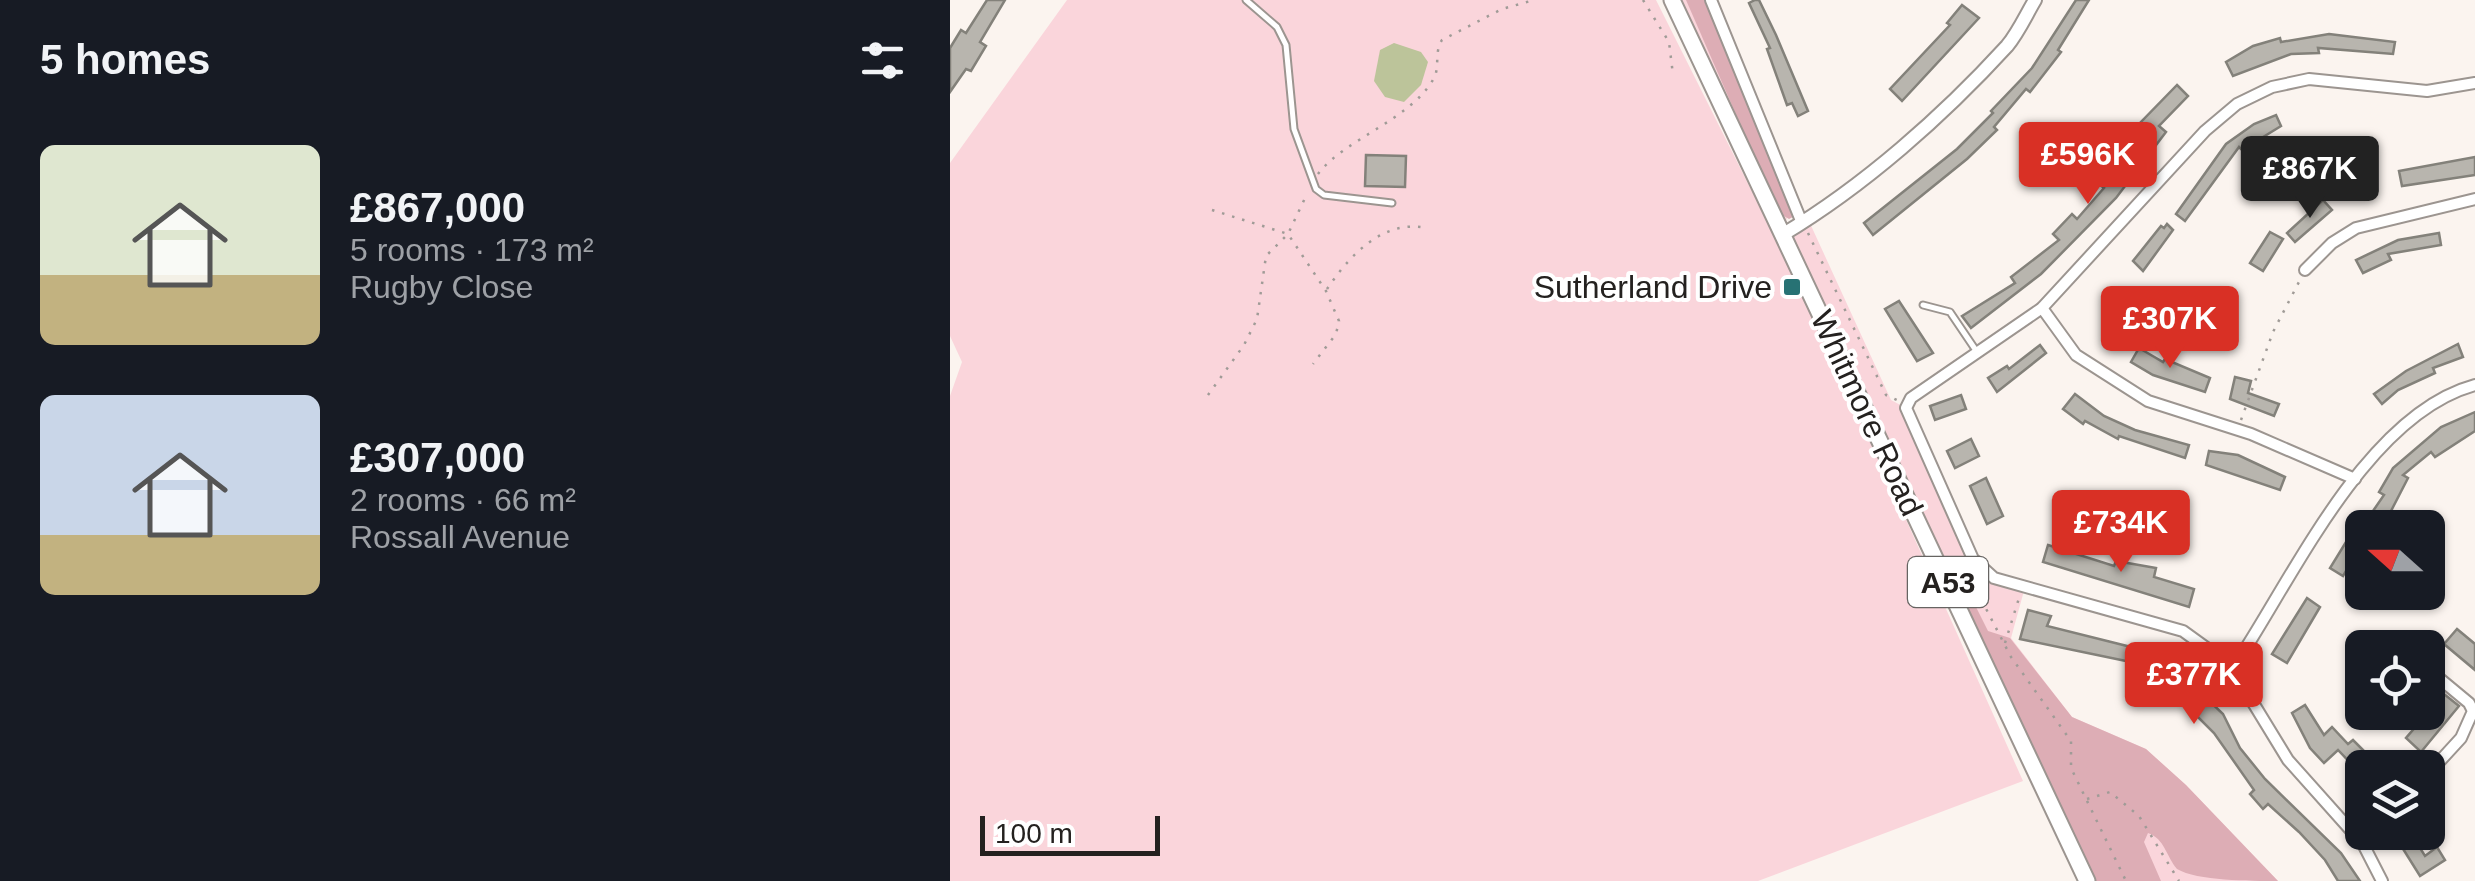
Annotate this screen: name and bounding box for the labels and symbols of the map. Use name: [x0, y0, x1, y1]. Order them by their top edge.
pin: £596K: [2018, 122, 2158, 207]
pin: £867K: [2240, 136, 2380, 221]
place label: Sutherland Drive: [1534, 269, 1772, 305]
marker: Sutherland Drive: [1781, 276, 1803, 298]
pin: £307K: [2100, 286, 2240, 371]
street label: Whitmore Road: [1804, 305, 1930, 521]
pin: £734K: [2051, 490, 2191, 575]
north arrow: [2345, 510, 2445, 610]
road number: A53: [1908, 557, 1988, 607]
pin: £377K: [2124, 642, 2264, 727]
scale bar: [980, 811, 1160, 856]

